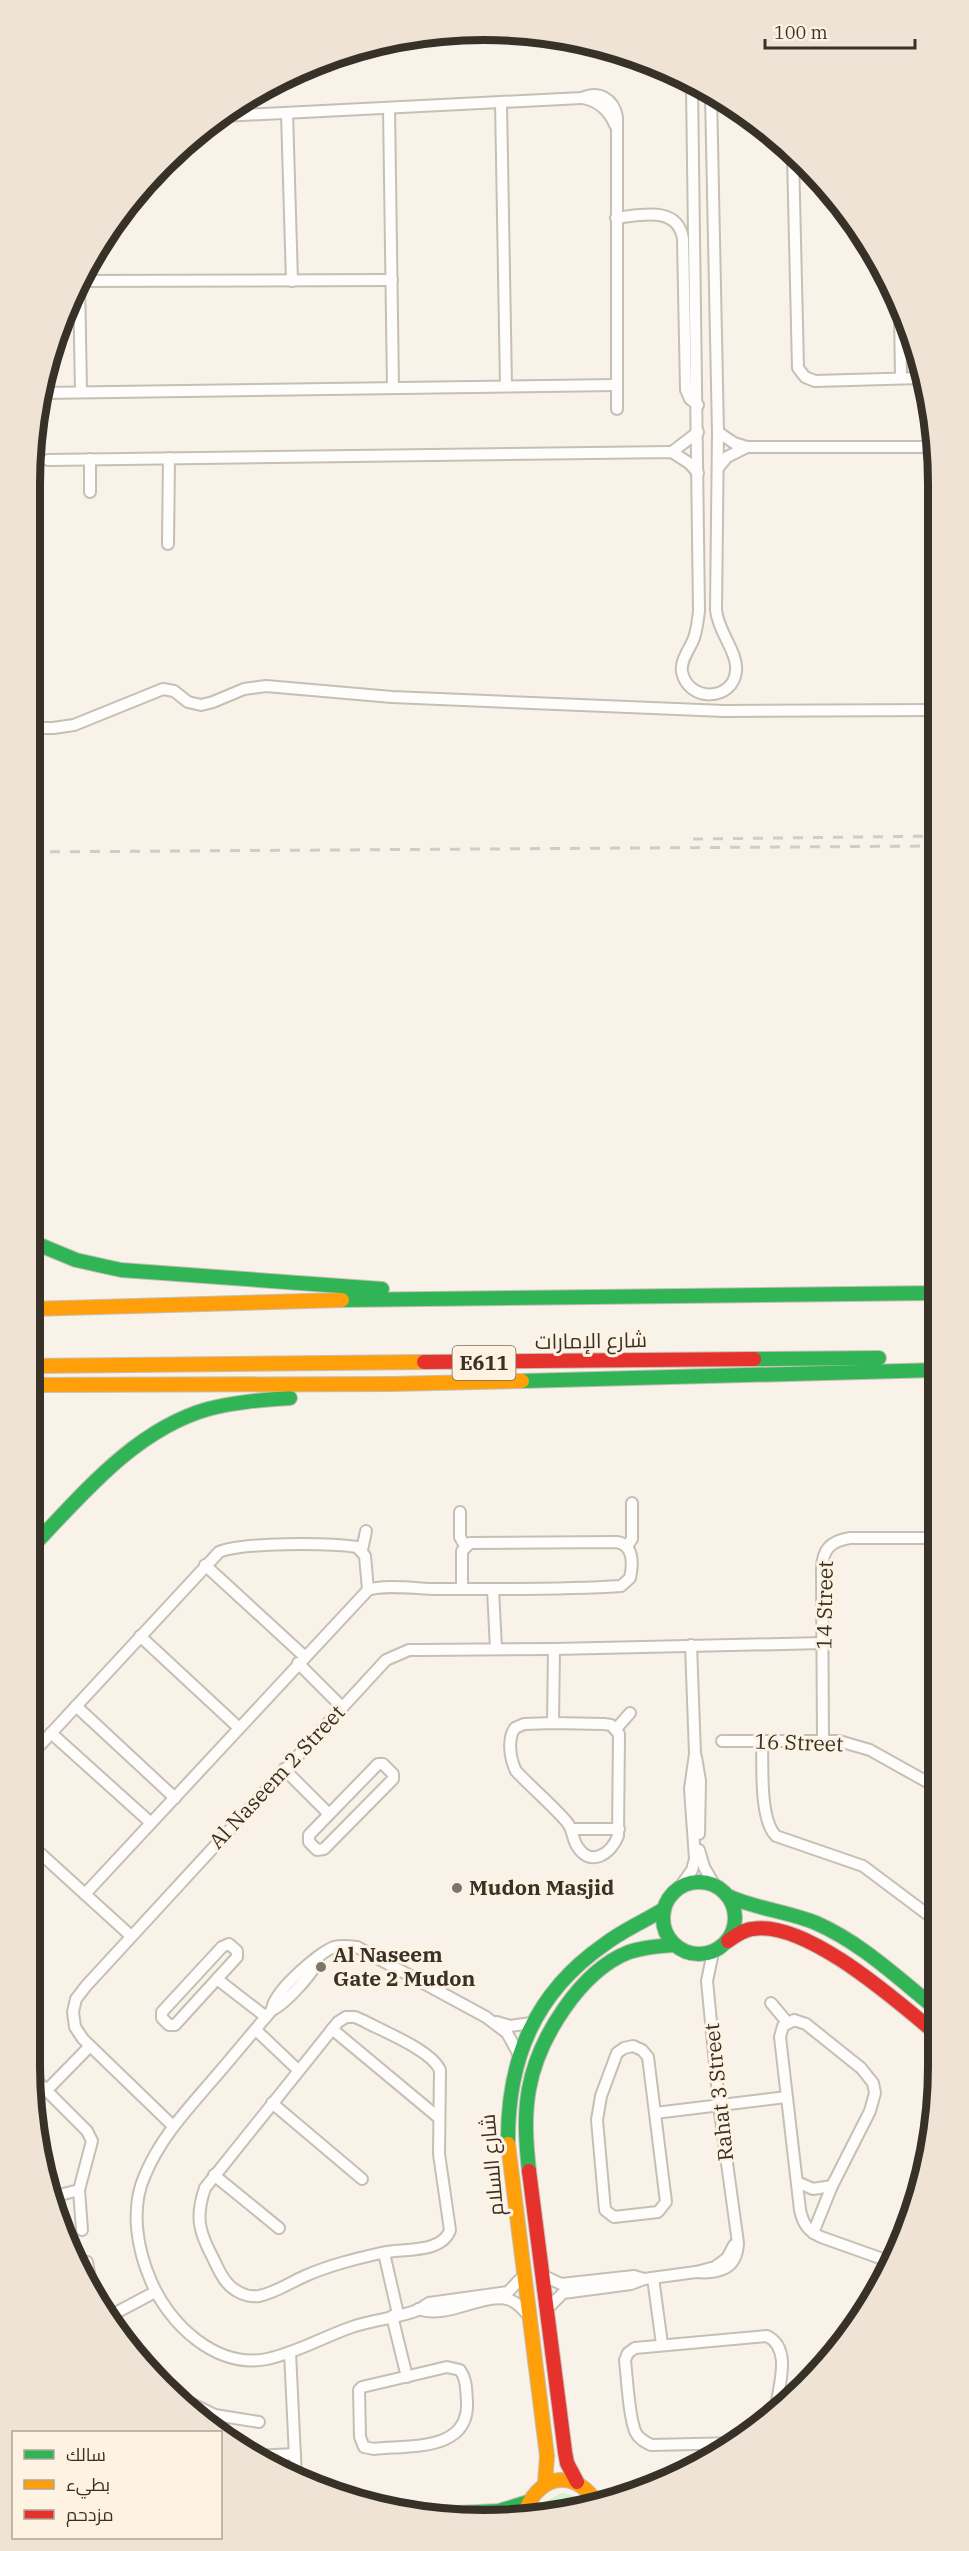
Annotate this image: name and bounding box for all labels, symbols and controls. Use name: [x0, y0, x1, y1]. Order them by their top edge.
scale bar: [765, 12, 915, 50]
text: 100 m: [774, 21, 828, 44]
street label: شارع الإمارات: [535, 1325, 647, 1356]
road number: E611: [452, 1346, 516, 1380]
street label: 14 Street: [809, 1560, 839, 1650]
street label: Al Naseem 2 Street: [202, 1698, 350, 1854]
street label: 16 Street: [754, 1726, 844, 1758]
place label: Mudon Masjid: [469, 1873, 614, 1901]
marker: Mudon Masjid: [450, 1881, 464, 1895]
place label: Al Naseem Gate 2 Mudon: [333, 1940, 475, 1992]
marker: Al Naseem Gate 2 Mudon: [314, 1960, 328, 1974]
street label: Rahat 3 Street: [697, 2022, 739, 2163]
street label: شارع السلام: [473, 2113, 510, 2217]
legend: [12, 2431, 222, 2539]
text: سالك: [66, 2443, 106, 2466]
text: بطيء: [66, 2473, 110, 2499]
text: مزدحم: [66, 2503, 114, 2527]

